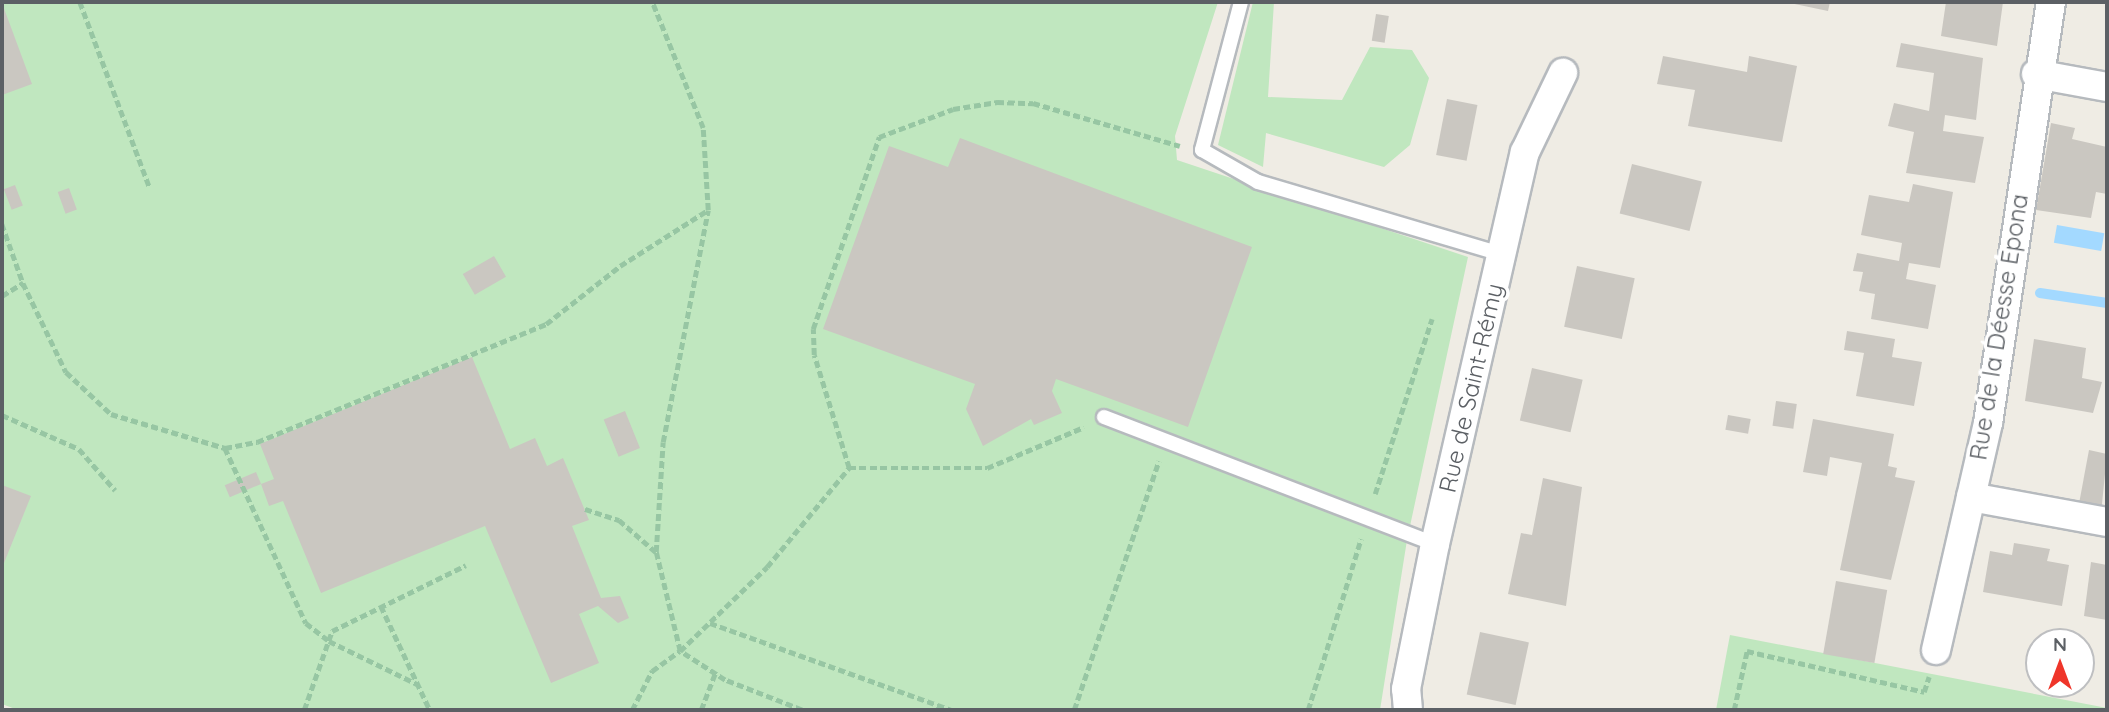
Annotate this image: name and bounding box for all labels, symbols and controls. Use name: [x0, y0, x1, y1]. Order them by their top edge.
street label: Rue de la Déesse Epona: [1964, 192, 2034, 462]
street label: Rue de Saint-Rémy: [1433, 281, 1509, 495]
north arrow: [2025, 628, 2095, 698]
text: N: [2053, 632, 2067, 656]

